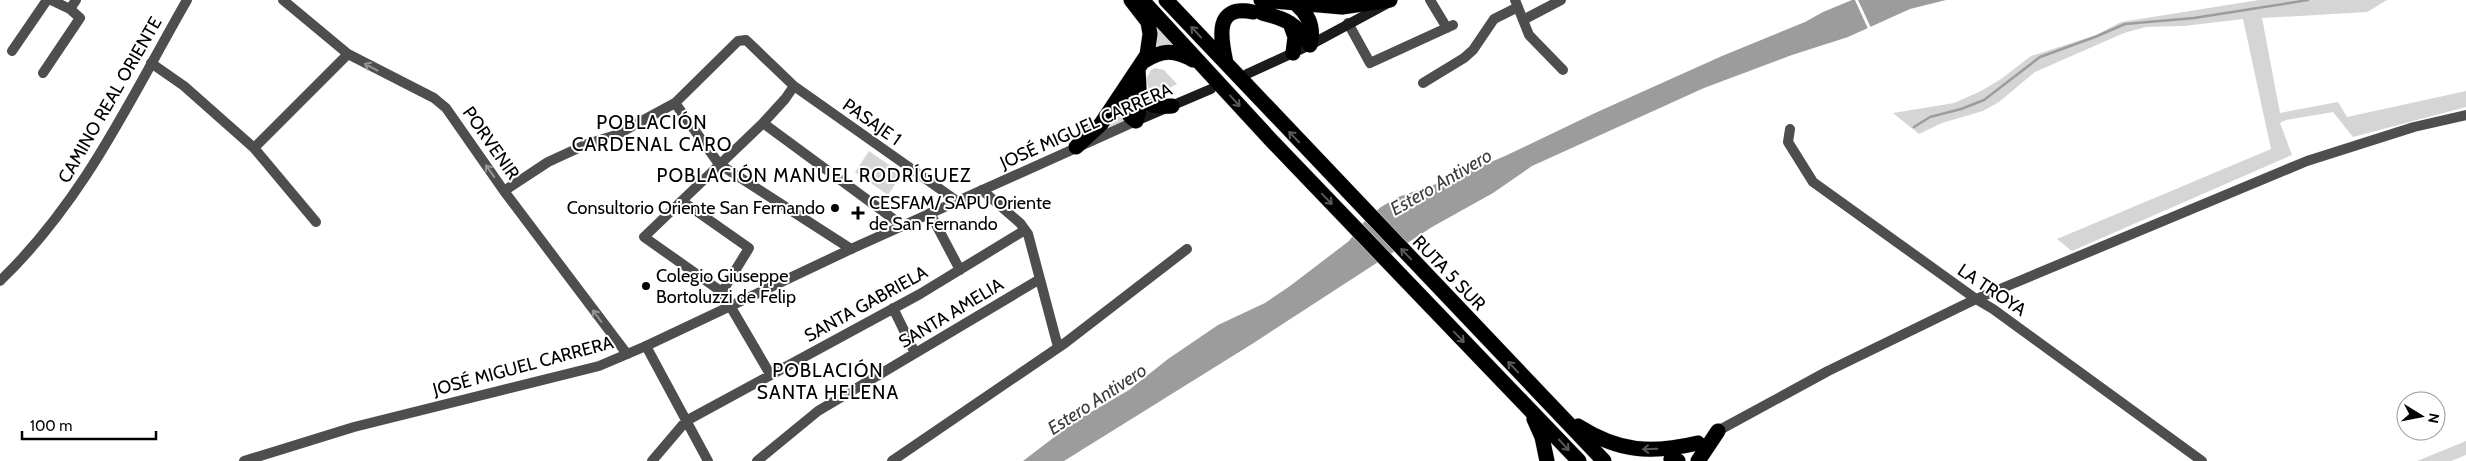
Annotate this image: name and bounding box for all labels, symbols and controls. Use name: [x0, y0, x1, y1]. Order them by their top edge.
street label: CAMINO REAL ORIENTE: [53, 13, 167, 187]
one-way arrow: [1190, 26, 1202, 39]
one-way arrow: [364, 62, 379, 71]
street label: JOSÉ MIGUEL CARRERA: [996, 78, 1175, 174]
street label: PASAJE 1: [838, 94, 906, 150]
one-way arrow: [1229, 95, 1241, 107]
street label: PORVENIR: [458, 102, 524, 184]
district label: POBLACIÓN CARDENAL CARO: [572, 110, 732, 156]
one-way arrow: [1288, 130, 1300, 143]
water label: Estero Antivero: [1386, 144, 1496, 220]
district label: POBLACIÓN MANUEL RODRÍGUEZ: [657, 163, 971, 187]
one-way arrow: [485, 164, 495, 178]
place label: CESFAM/ SAPU Oriente de San Fernando: [869, 192, 1051, 235]
one-way arrow: [1321, 193, 1333, 205]
place label: Consultorio Oriente San Fernando: [567, 197, 825, 219]
marker: Consultorio Oriente San Fernando: [829, 202, 841, 214]
marker: CESFAM/ SAPU Oriente de San Fernando: [851, 206, 865, 220]
street label: RUTA 5 SUR: [1408, 231, 1490, 315]
one-way arrow: [1400, 248, 1412, 261]
street label: LA TROYA: [1953, 259, 2031, 321]
street label: SANTA GABRIELA: [801, 261, 931, 347]
place label: Colegio Giuseppe Bortoluzzi de Felip: [656, 265, 796, 308]
street label: SANTA AMELIA: [895, 273, 1007, 353]
marker: Colegio Giuseppe Bortoluzzi de Felip: [640, 280, 652, 292]
one-way arrow: [592, 309, 602, 323]
one-way arrow: [1453, 330, 1465, 343]
street label: JOSÉ MIGUEL CARRERA: [429, 331, 616, 401]
district label: POBLACIÓN SANTA HELENA: [757, 358, 899, 404]
water label: Estero Antivero: [1043, 358, 1151, 440]
one-way arrow: [1506, 361, 1519, 373]
north arrow: [2396, 391, 2446, 441]
scale bar: [22, 408, 156, 440]
text: N: [2424, 412, 2444, 425]
text: 100 m: [30, 417, 72, 435]
one-way arrow: [1558, 439, 1570, 452]
one-way arrow: [1642, 444, 1658, 454]

